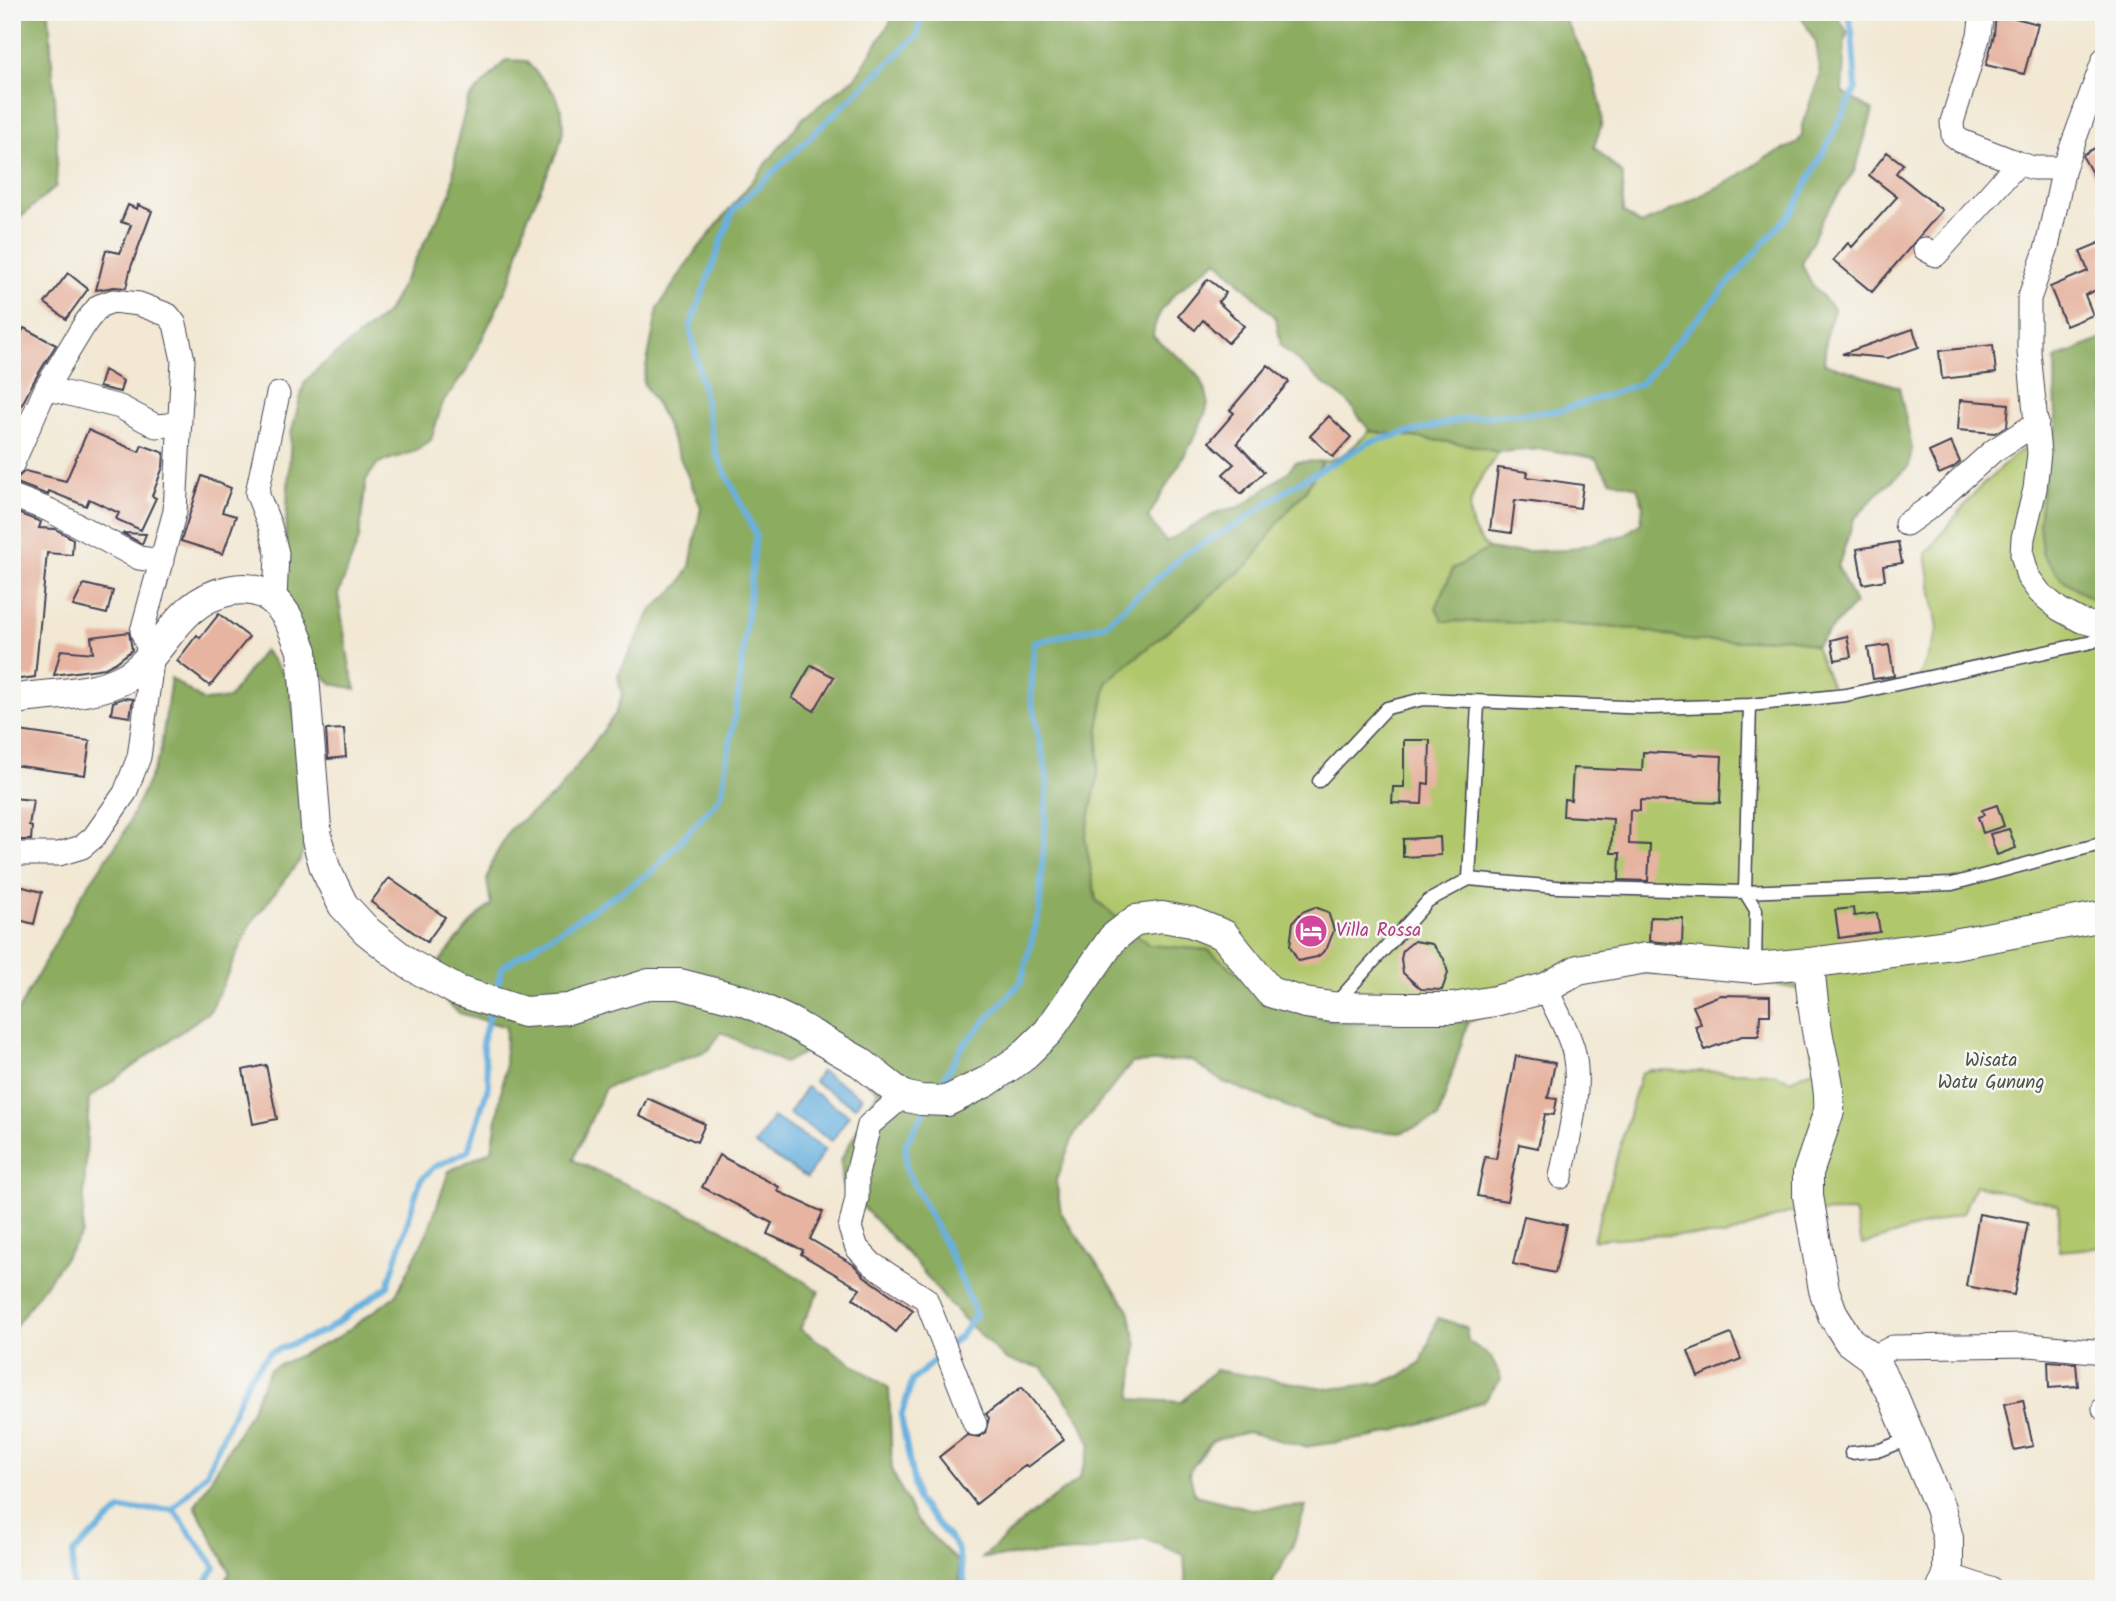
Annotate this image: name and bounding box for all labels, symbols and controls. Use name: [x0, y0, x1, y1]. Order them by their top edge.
hotel icon: Villa Rossa: [1292, 912, 1330, 950]
place label: Villa Rossa: [1336, 916, 1421, 946]
park label: Wisata Watu Gunung: [1937, 1046, 2045, 1098]

